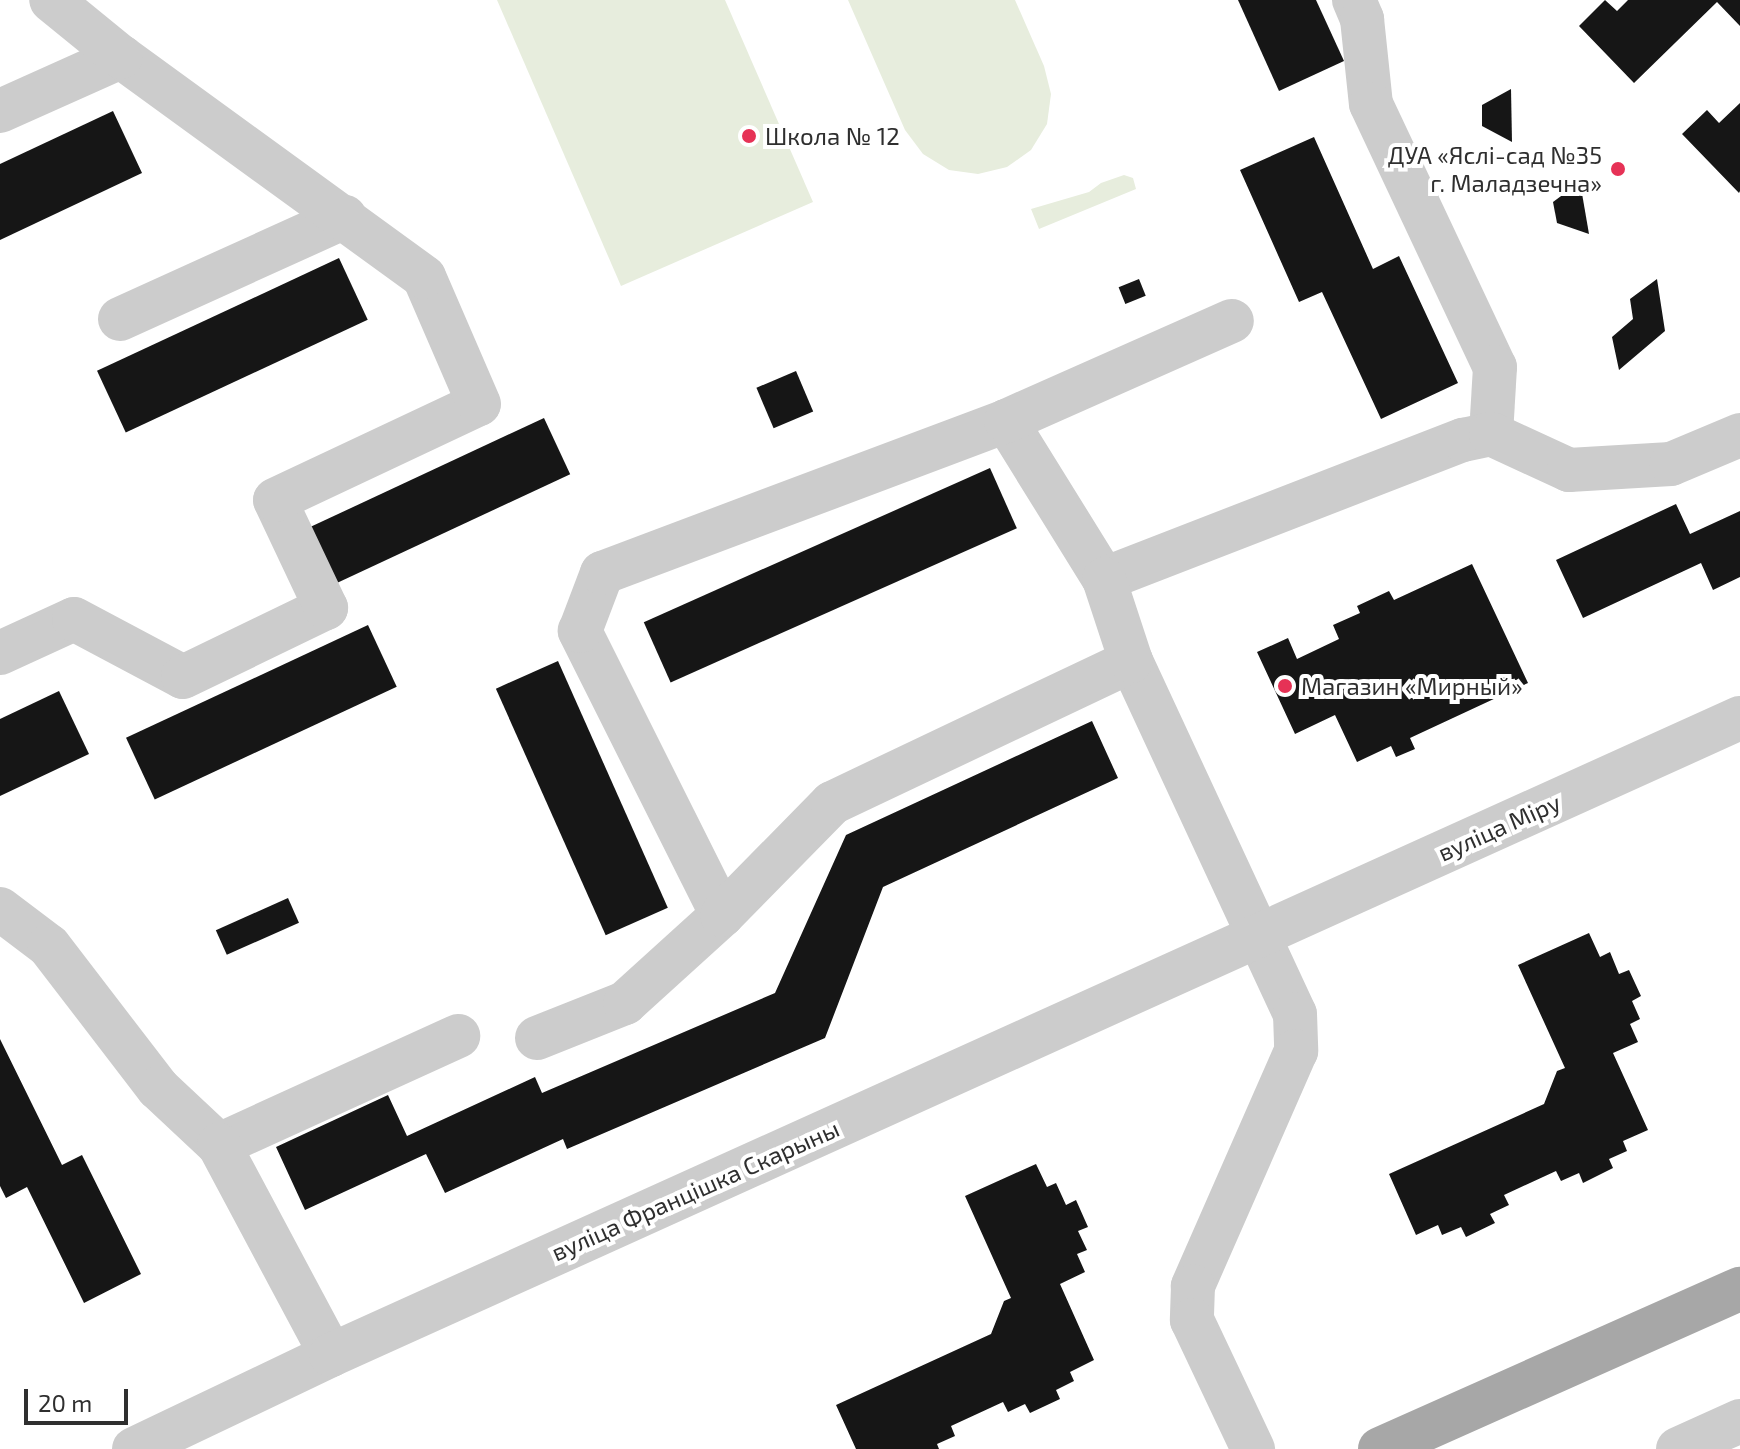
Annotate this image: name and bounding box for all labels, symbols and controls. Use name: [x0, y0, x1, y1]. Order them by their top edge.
place label: Школа № 12: [765, 122, 900, 150]
marker: Школа № 12: [740, 127, 758, 145]
place label: ДУА «Яслі-сад №35 г. Маладзечна»: [1388, 141, 1602, 197]
marker: ДУА «Яслі-сад №35 г. Маладзечна»: [1609, 160, 1627, 178]
place label: Магазин «Мирный»: [1301, 672, 1523, 700]
marker: Магазин «Мирный»: [1276, 677, 1294, 695]
street label: вуліца Міру: [1433, 787, 1565, 867]
street label: вуліца Францішка Скарыны: [547, 1113, 843, 1267]
scale bar: [28, 1373, 132, 1423]
text: 20 m: [38, 1388, 92, 1417]

